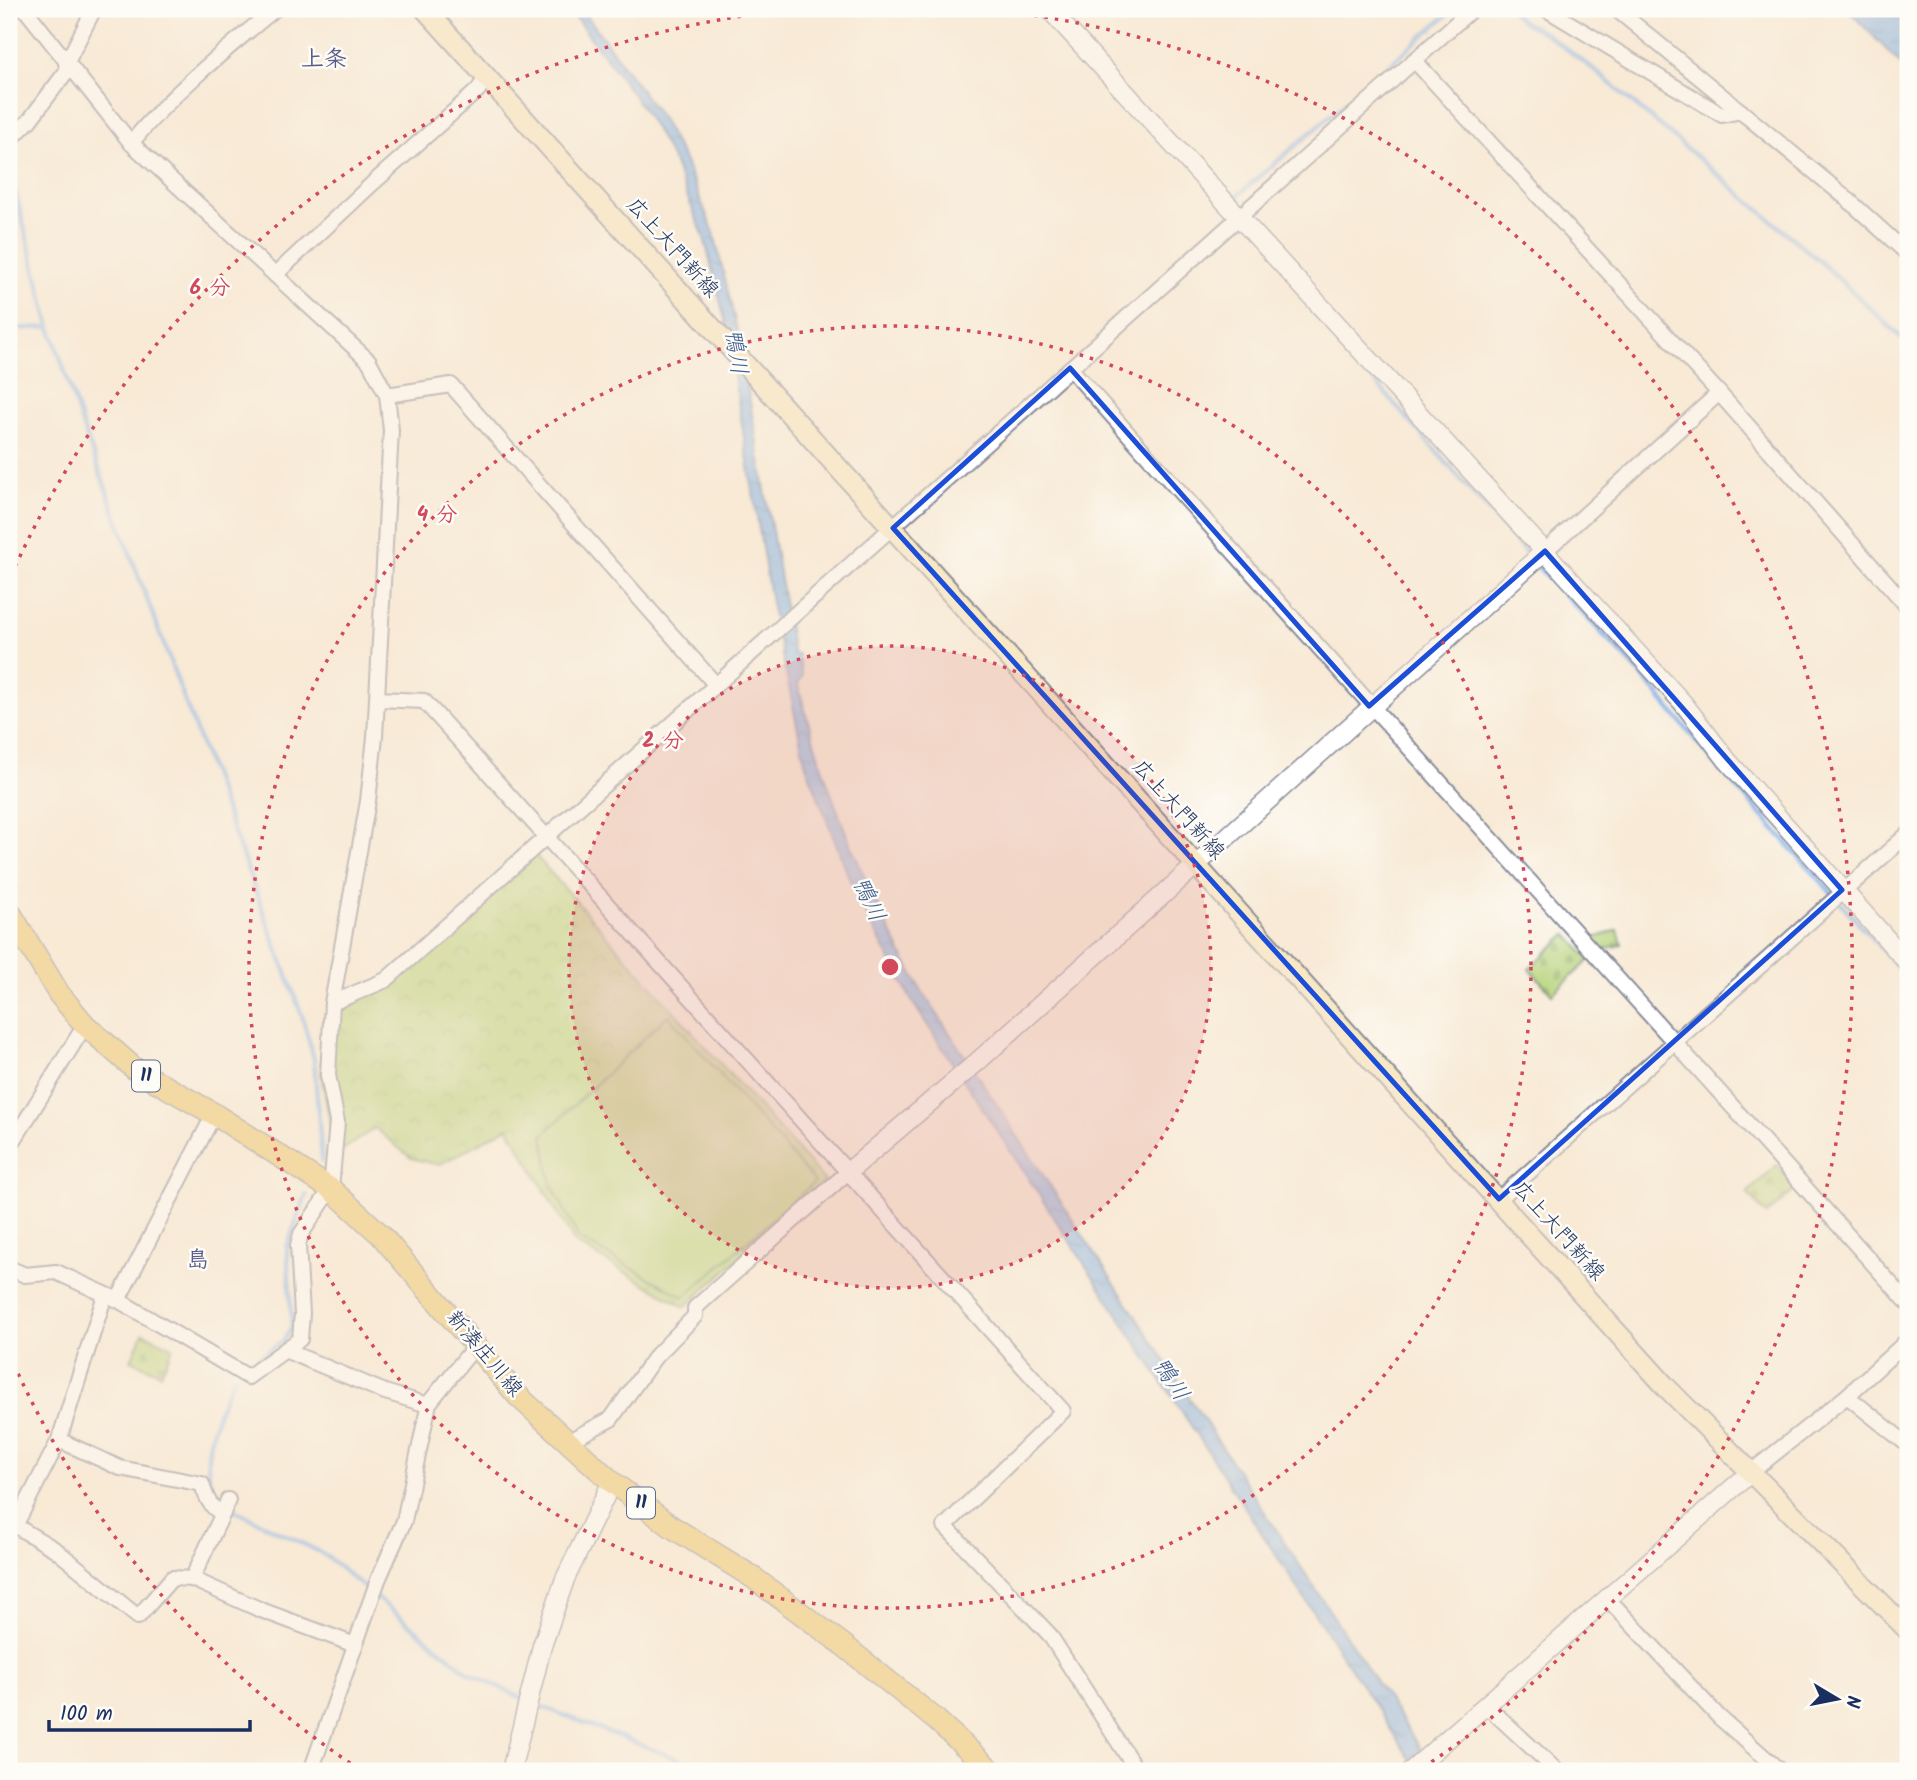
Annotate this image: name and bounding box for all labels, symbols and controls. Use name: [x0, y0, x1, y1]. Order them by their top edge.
district label: 上条: [301, 42, 347, 78]
street label: 広上大門新線: [618, 190, 726, 306]
text: 6 分: [190, 272, 230, 305]
water label: 鴨川: [714, 326, 756, 378]
text: 4 分: [417, 499, 457, 532]
text: 2 分: [642, 725, 684, 758]
street label: 広上大門新線: [1124, 752, 1232, 868]
water label: 鴨川: [842, 872, 894, 928]
centre of rings: [878, 955, 902, 979]
road number: 11: [132, 1060, 160, 1092]
street label: 広上大門新線: [1504, 1173, 1612, 1289]
district label: 島: [187, 1243, 210, 1279]
street label: 新湊庄川線: [438, 1303, 530, 1405]
water label: 鴨川: [1142, 1351, 1198, 1409]
road number: 11: [627, 1488, 655, 1518]
north arrow: [1801, 1664, 1871, 1734]
scale bar: [49, 1689, 250, 1733]
text: N: [1836, 1693, 1868, 1710]
text: 100 m: [60, 1698, 113, 1731]

